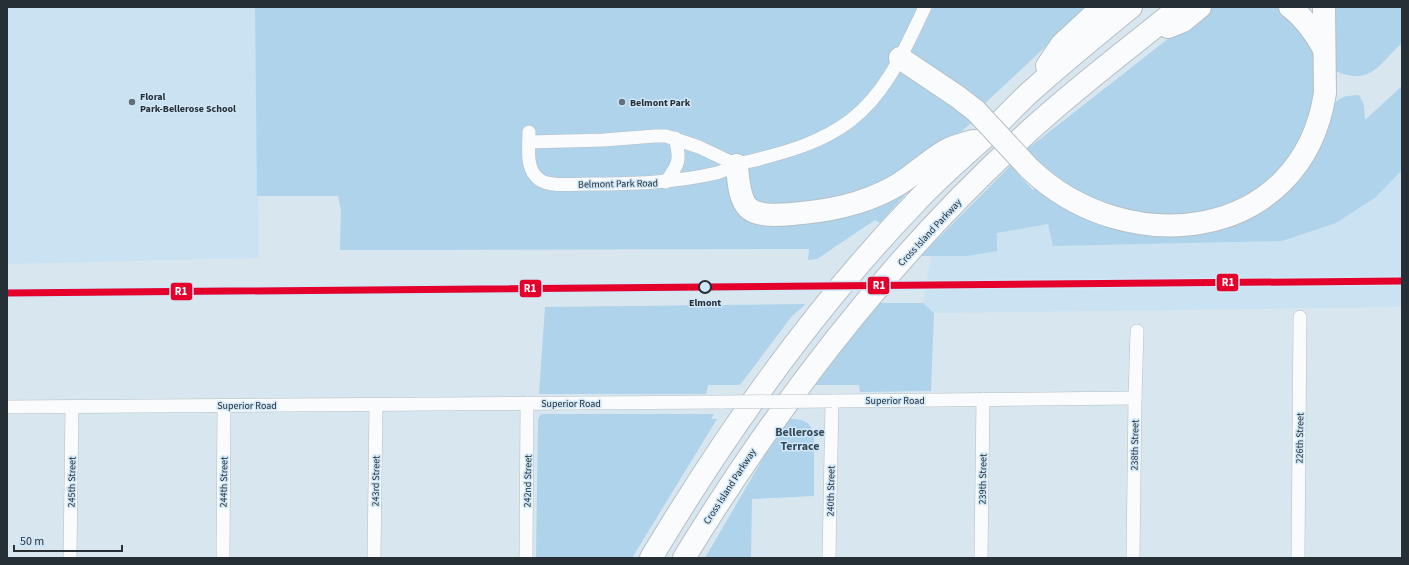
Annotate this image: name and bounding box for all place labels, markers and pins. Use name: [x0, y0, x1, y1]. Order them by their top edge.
place label: Floral Park-Bellerose School: [140, 90, 236, 116]
place label: Belmont Park: [630, 96, 691, 110]
marker: Floral Park-Bellerose School: [127, 97, 137, 107]
marker: Belmont Park: [617, 97, 627, 107]
marker: Elmont: [698, 280, 712, 294]
place label: Elmont: [689, 296, 721, 310]

